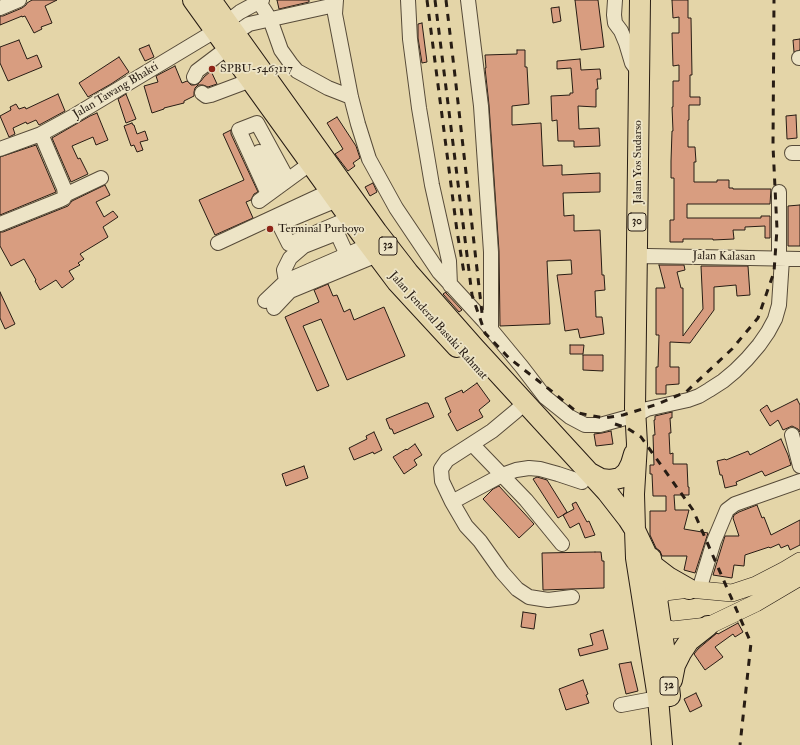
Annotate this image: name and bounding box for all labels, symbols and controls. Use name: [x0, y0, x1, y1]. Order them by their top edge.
street label: Jalan Tawang Bhakti: [71, 60, 161, 122]
place label: SPBU-5463117: [220, 62, 293, 76]
marker: SPBU-5463117: [207, 64, 217, 74]
street label: Jalan Yos Sudarso: [631, 120, 645, 204]
road number: 30: [628, 213, 646, 231]
place label: Terminal Purboyo: [278, 222, 364, 236]
marker: Terminal Purboyo: [265, 224, 275, 234]
road number: 32: [379, 237, 397, 255]
street label: Jalan Kalasan: [692, 249, 756, 265]
street label: Jalan Jenderal Basuki Rahmat: [386, 269, 490, 383]
road number: 32: [660, 677, 678, 695]

